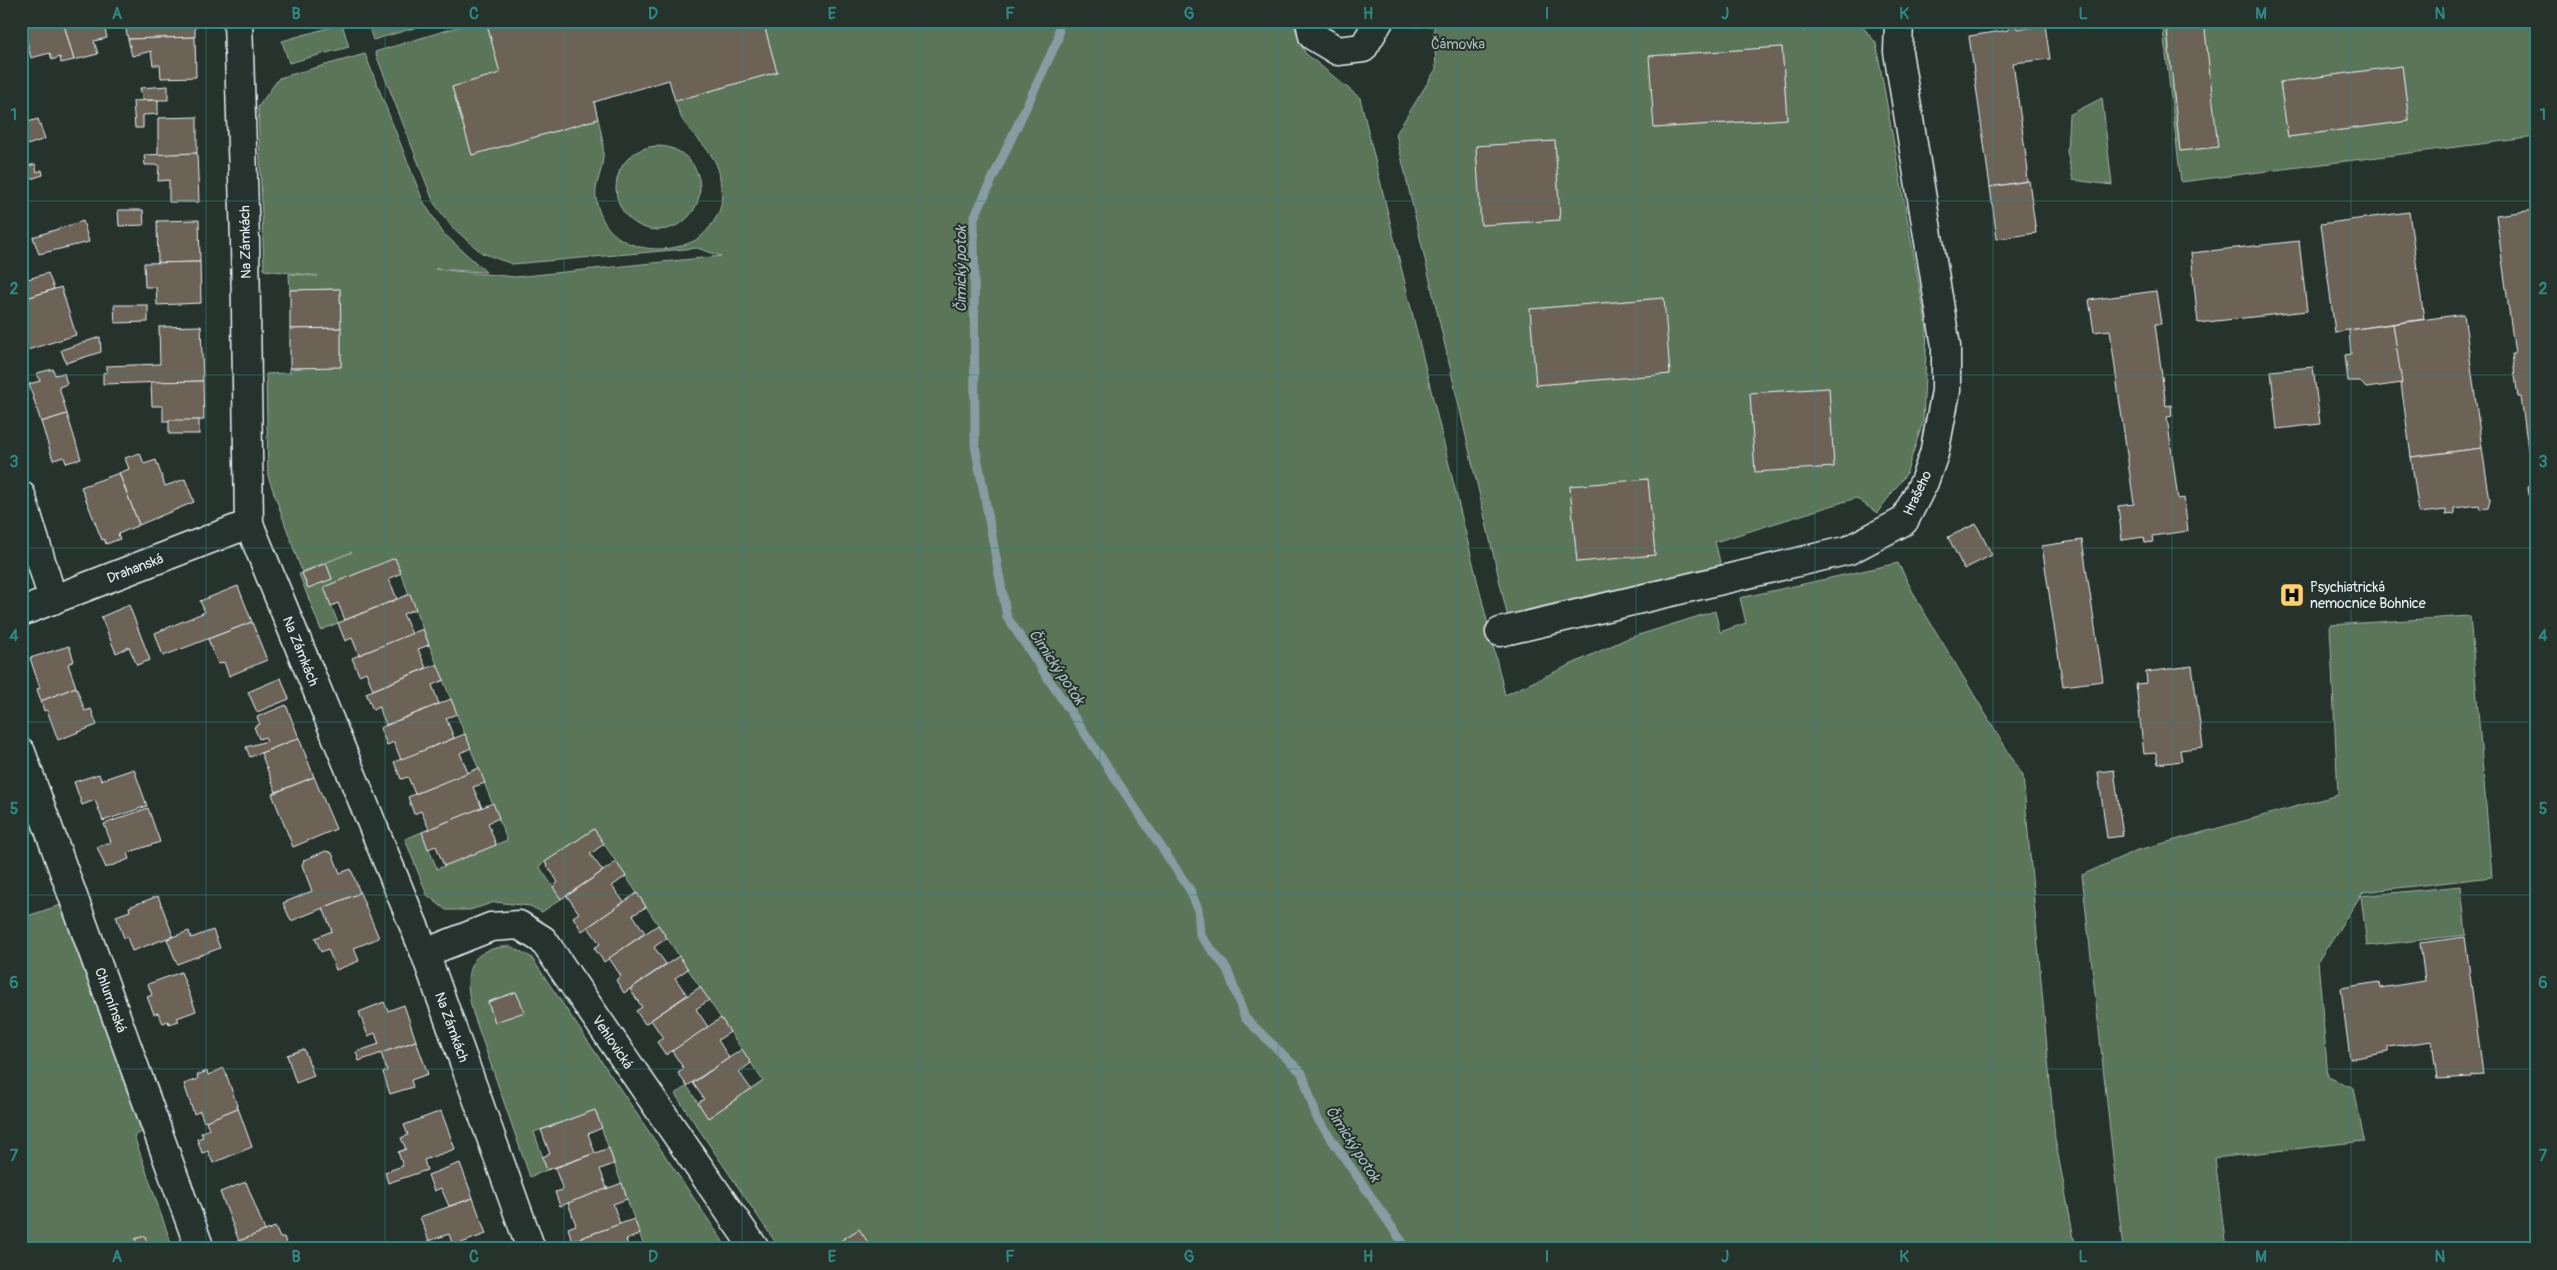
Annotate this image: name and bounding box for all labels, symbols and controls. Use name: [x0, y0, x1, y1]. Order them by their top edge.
text: A: [112, 4, 123, 24]
text: B: [291, 4, 301, 24]
text: C: [469, 4, 479, 24]
text: D: [648, 4, 658, 24]
text: E: [828, 4, 837, 24]
text: F: [1005, 4, 1015, 24]
text: G: [1184, 4, 1195, 24]
text: H: [1363, 4, 1373, 24]
text: I: [1545, 4, 1549, 24]
text: J: [1721, 4, 1729, 24]
text: K: [1899, 4, 1909, 24]
text: L: [2078, 4, 2088, 24]
text: M: [2255, 4, 2267, 24]
text: N: [2435, 4, 2446, 24]
park label: Čámovka: [1431, 35, 1485, 53]
text: 1: [11, 105, 17, 125]
text: 1: [2540, 105, 2546, 125]
street label: Na Zámkách: [236, 205, 255, 279]
water label: Čimický potok: [952, 224, 971, 312]
text: 2: [10, 279, 19, 299]
text: 2: [2539, 279, 2548, 299]
text: 3: [10, 452, 19, 472]
text: 3: [2539, 452, 2548, 472]
street label: Hrašeho: [1900, 468, 1935, 518]
street label: Drahanská: [104, 550, 166, 587]
place label: Psychiatrická nemocnice Bohnice: [2310, 579, 2426, 612]
hospital icon: Psychiatrická nemocnice Bohnice: [2279, 582, 2305, 608]
street label: Na Zámkách: [279, 614, 322, 688]
text: 4: [9, 626, 19, 646]
water label: Čimický potok: [1024, 626, 1090, 710]
text: 4: [2538, 626, 2548, 646]
text: 5: [10, 799, 19, 819]
text: 5: [2539, 799, 2548, 819]
street label: Chlumínská: [91, 965, 130, 1035]
text: 6: [9, 973, 19, 993]
text: 6: [2538, 973, 2548, 993]
street label: Na Zámkách: [431, 990, 472, 1065]
street label: Vehlovická: [588, 1012, 637, 1072]
water label: Čimický potok: [1321, 1103, 1385, 1187]
text: 7: [10, 1146, 19, 1166]
text: 7: [2539, 1146, 2548, 1166]
text: A: [112, 1247, 123, 1267]
text: B: [291, 1247, 301, 1267]
text: C: [469, 1247, 479, 1267]
text: D: [648, 1247, 658, 1267]
text: E: [828, 1247, 837, 1267]
text: F: [1005, 1247, 1015, 1267]
text: G: [1184, 1247, 1195, 1267]
text: H: [1363, 1247, 1373, 1267]
text: I: [1545, 1247, 1549, 1267]
text: J: [1721, 1247, 1729, 1267]
text: K: [1899, 1247, 1909, 1267]
text: L: [2078, 1247, 2088, 1267]
text: M: [2255, 1247, 2267, 1267]
text: N: [2435, 1247, 2446, 1267]

